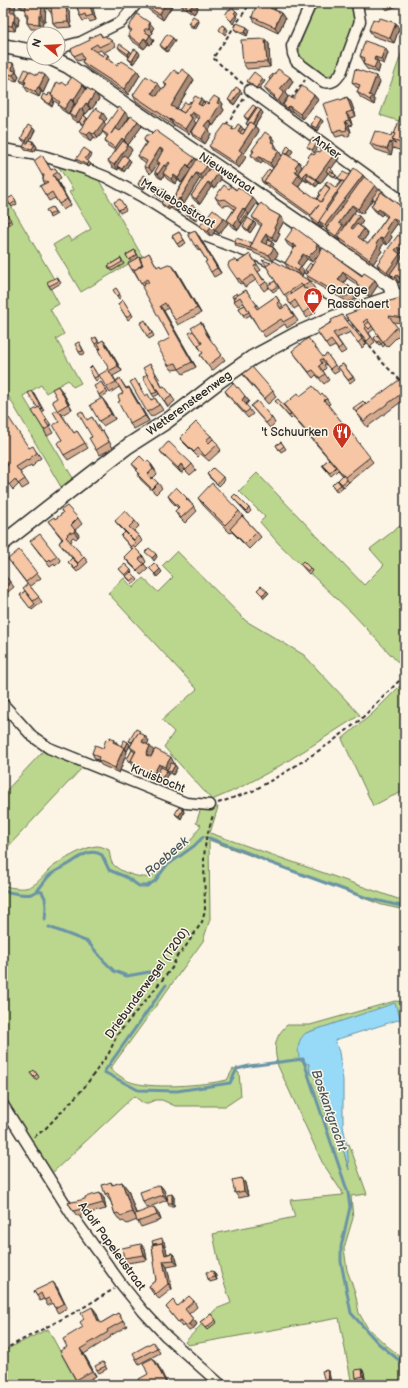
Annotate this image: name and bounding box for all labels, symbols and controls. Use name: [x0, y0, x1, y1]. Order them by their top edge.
north arrow: [26, 26, 66, 66]
text: N: [30, 37, 44, 49]
street label: Anker: [310, 132, 344, 163]
street label: Nieuwstraat: [196, 149, 258, 198]
street label: Meulebosstraat: [138, 175, 218, 232]
place label: Garage Rasschaert: [327, 283, 390, 312]
shop icon: Garage Rasschaert: [302, 286, 324, 314]
street label: Wetterensteenweg: [144, 367, 235, 439]
restaurant icon: 't Schuurken: [331, 421, 353, 449]
place label: 't Schuurken: [261, 425, 328, 440]
street label: Kruisbocht: [128, 761, 188, 796]
water label: Roebeek: [141, 833, 192, 880]
street label: Driebunderwegel (T200): [102, 925, 193, 1042]
water label: Boskantgracht: [308, 1068, 351, 1154]
street label: Adolf Papeleustraat: [74, 1199, 149, 1294]

